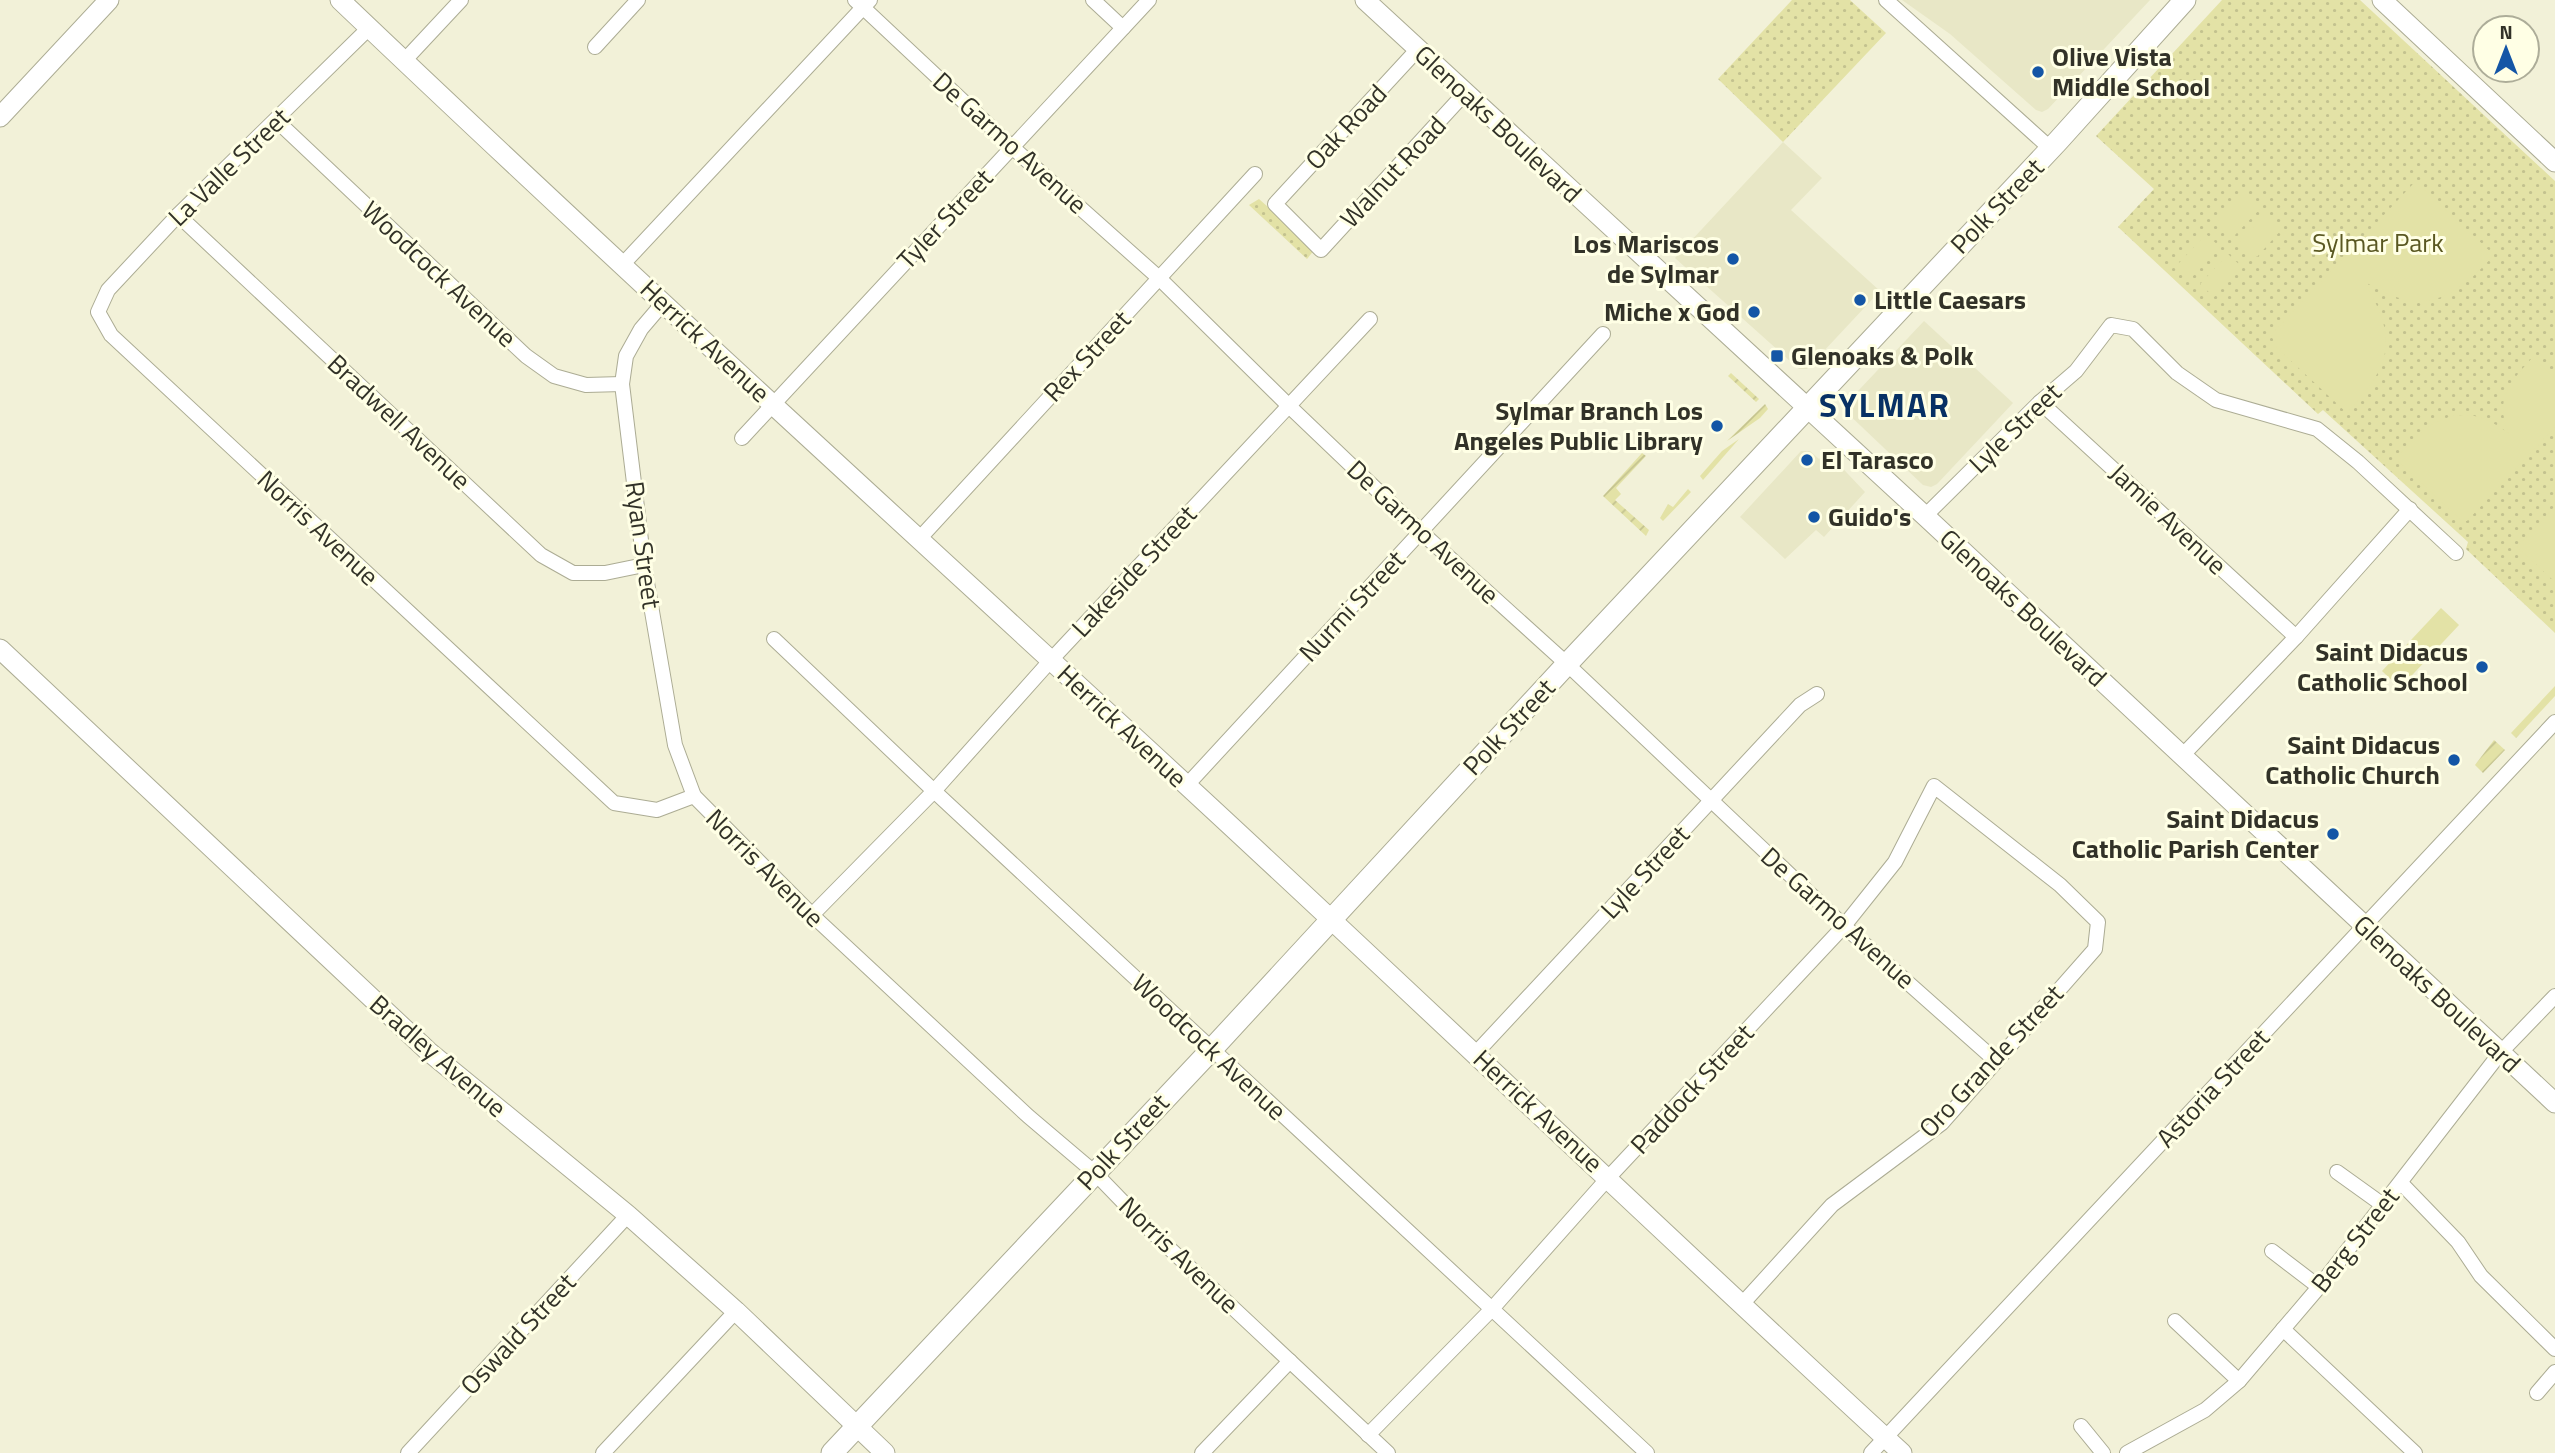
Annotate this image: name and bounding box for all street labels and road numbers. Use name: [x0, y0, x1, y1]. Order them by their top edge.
street label: Glenoaks Boulevard: [1406, 36, 1591, 212]
street label: De Garmo Avenue: [924, 63, 1096, 223]
street label: Oak Road: [1296, 75, 1396, 178]
street label: La Valle Street: [159, 98, 299, 235]
street label: Walnut Road: [1330, 107, 1455, 236]
street label: Polk Street: [1941, 149, 2052, 262]
street label: Tyler Street: [888, 160, 1002, 278]
street label: Woodcock Avenue: [353, 191, 526, 356]
street label: Herrick Avenue: [632, 270, 779, 411]
street label: Rex Street: [1034, 301, 1140, 410]
street label: Bradwell Avenue: [319, 345, 480, 499]
street label: Lyle Street: [1959, 373, 2070, 482]
street label: De Garmo Avenue: [1338, 450, 1508, 613]
street label: Jamie Avenue: [2101, 454, 2236, 583]
street label: Norris Avenue: [249, 461, 388, 594]
street label: Ryan Street: [615, 479, 672, 611]
street label: Lakeside Street: [1062, 496, 1205, 645]
street label: Glenoaks Boulevard: [1931, 520, 2116, 696]
street label: Nurmi Street: [1289, 541, 1414, 670]
street label: Herrick Avenue: [1049, 655, 1196, 796]
street label: Polk Street: [1453, 669, 1564, 784]
street label: Norris Avenue: [697, 799, 834, 936]
street label: Lyle Street: [1591, 816, 1698, 927]
street label: De Garmo Avenue: [1752, 838, 1924, 998]
street label: Glenoaks Boulevard: [2345, 906, 2530, 1082]
street label: Woodcock Avenue: [1123, 964, 1296, 1129]
street label: Oro Grande Street: [1909, 975, 2072, 1146]
street label: Bradley Avenue: [361, 985, 515, 1126]
street label: Paddock Street: [1621, 1015, 1763, 1163]
street label: Astoria Street: [2147, 1019, 2278, 1156]
street label: Herrick Avenue: [1465, 1040, 1612, 1181]
street label: Polk Street: [1067, 1084, 1178, 1199]
street label: Berg Street: [2301, 1179, 2408, 1301]
street label: Norris Avenue: [1110, 1187, 1248, 1322]
street label: Oswald Street: [451, 1264, 585, 1403]

